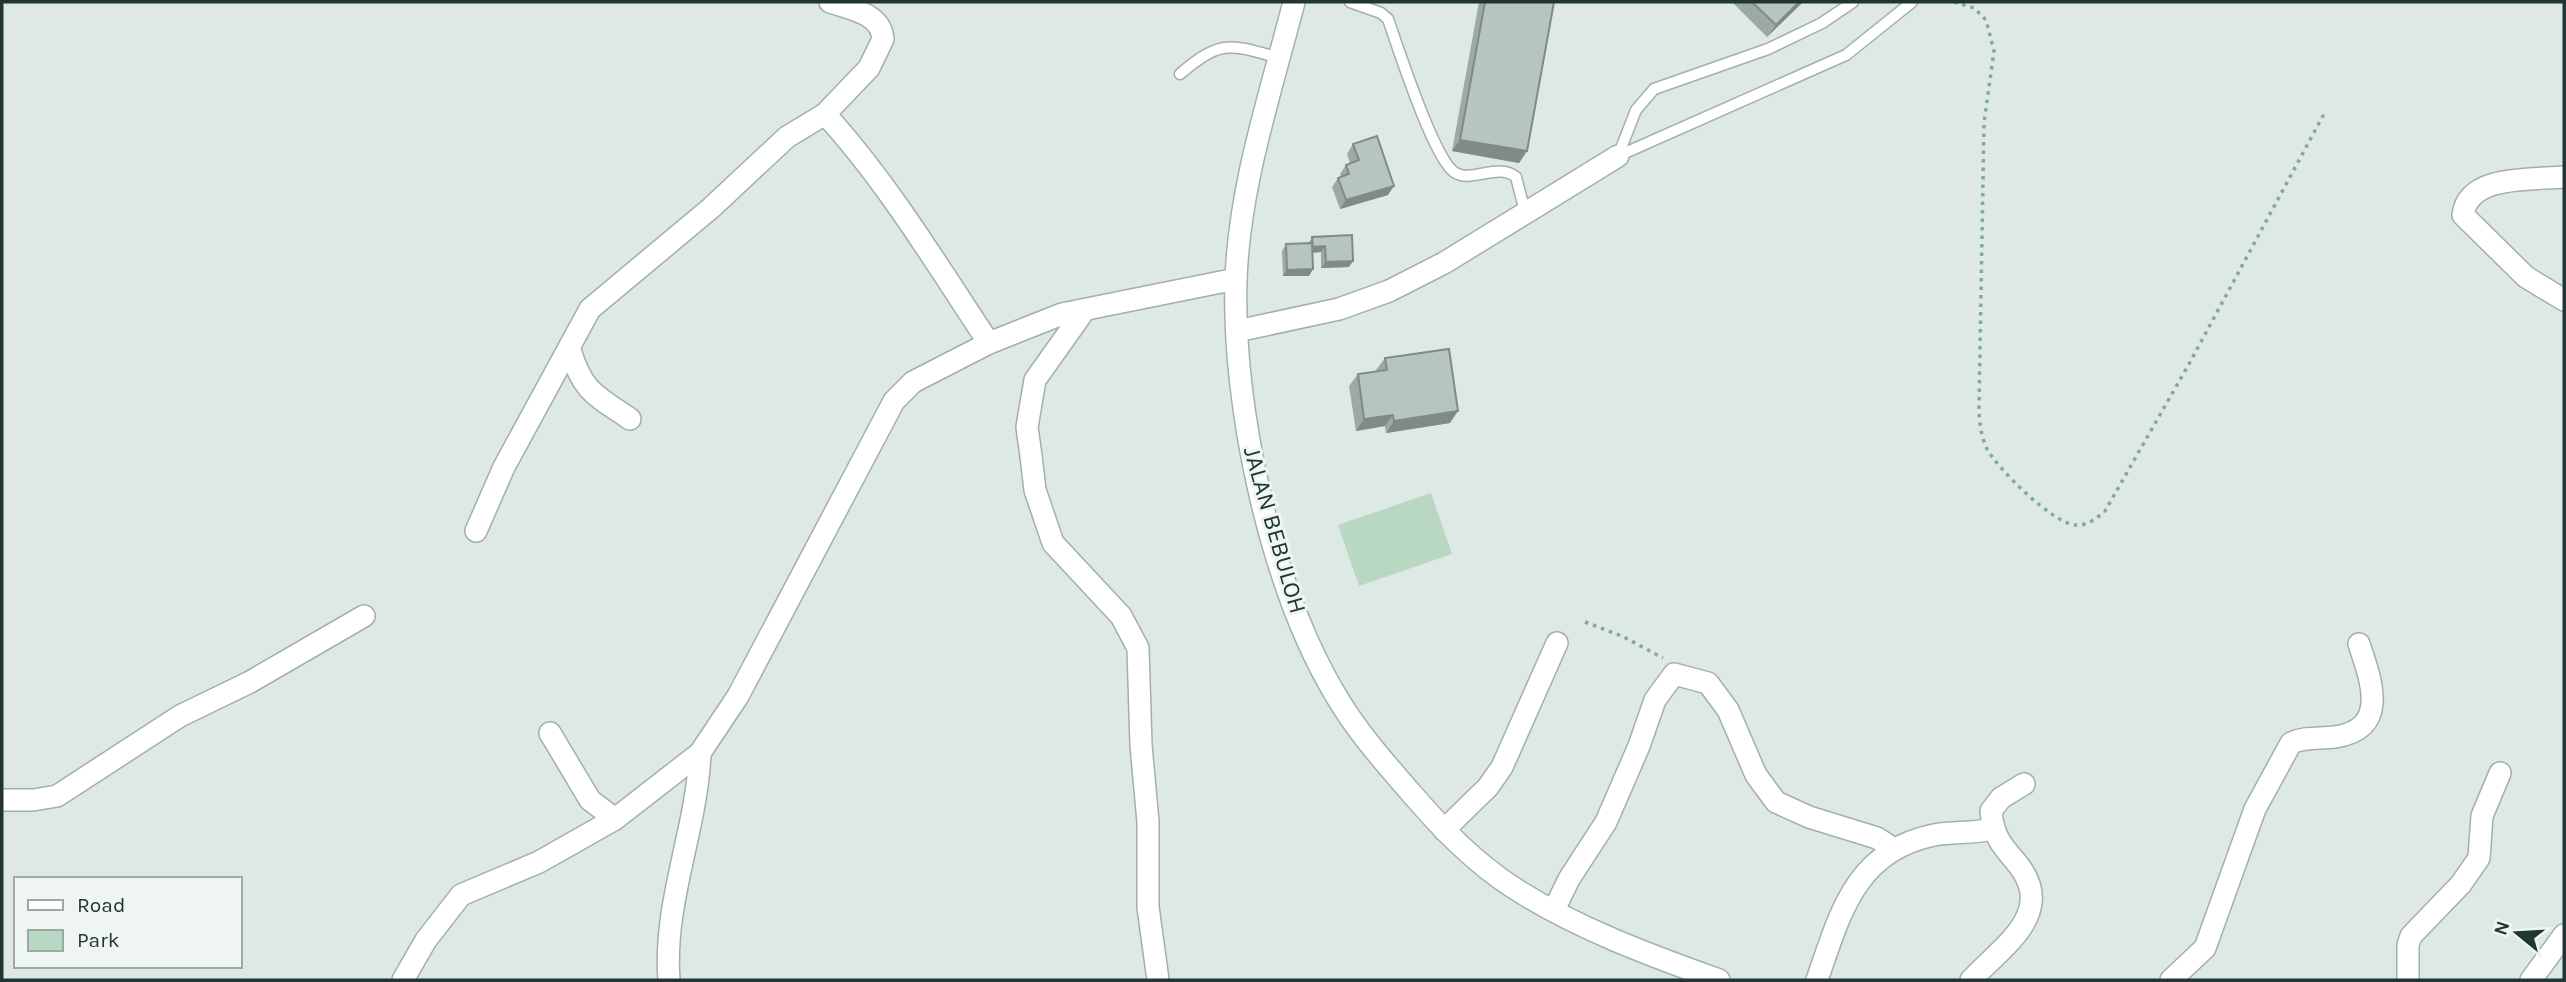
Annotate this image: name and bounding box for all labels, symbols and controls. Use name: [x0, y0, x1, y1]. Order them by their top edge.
street label: JALAN BEBULOH: [1238, 443, 1312, 617]
legend: [14, 877, 242, 968]
text: Road: [77, 893, 125, 917]
north arrow: [2482, 898, 2552, 968]
text: N: [2489, 918, 2514, 938]
text: Park: [77, 928, 120, 952]

